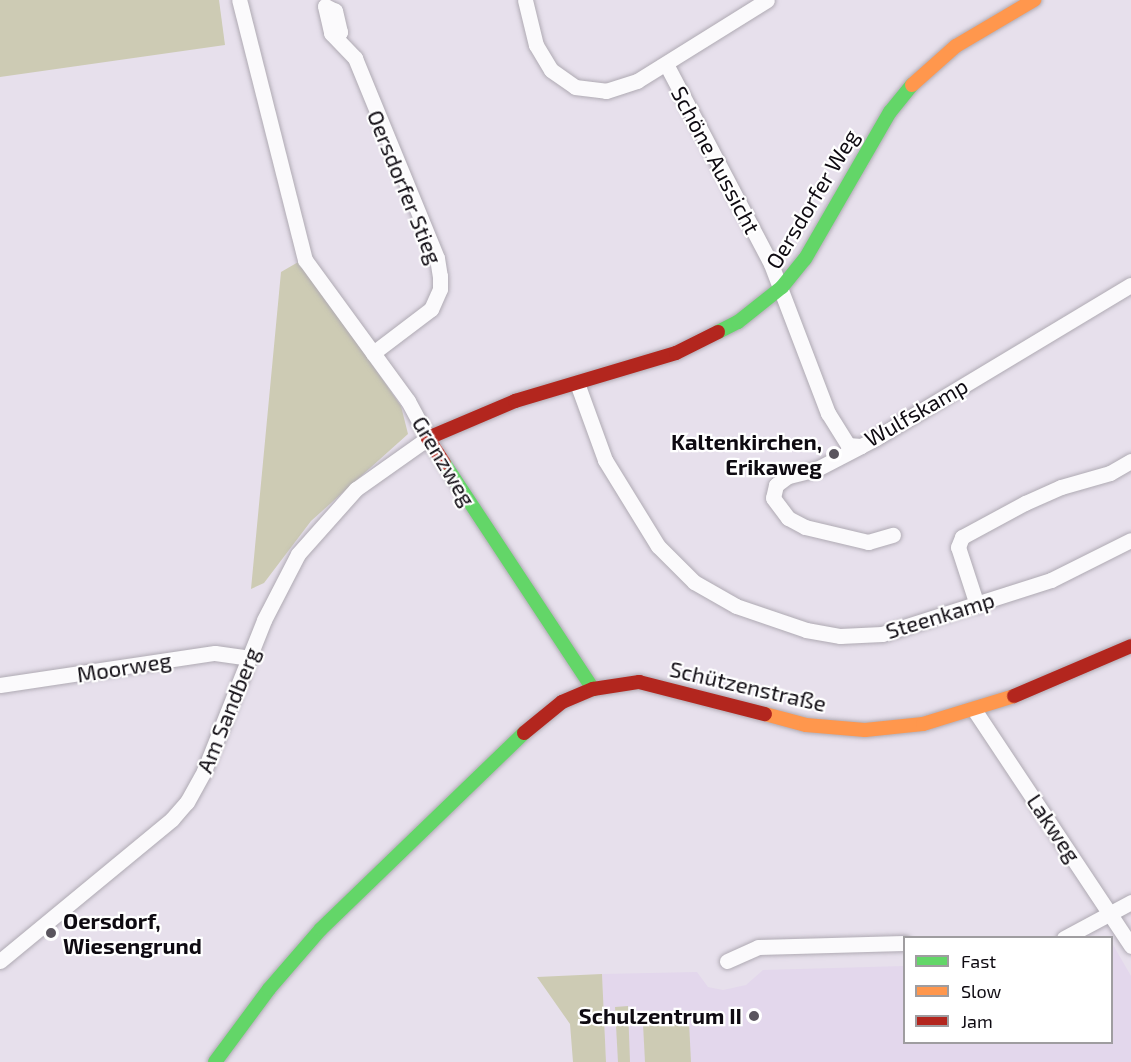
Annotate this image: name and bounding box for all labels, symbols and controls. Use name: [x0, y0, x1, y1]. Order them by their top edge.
street label: Schöne Aussicht: [666, 81, 766, 239]
street label: Oersdorfer Stieg: [362, 106, 448, 268]
street label: Oersdorfer Weg: [760, 124, 864, 274]
street label: Wulfskamp: [860, 372, 972, 452]
street label: Grenzweg: [407, 411, 481, 511]
place label: Kaltenkirchen, Erikaweg: [671, 428, 822, 480]
marker: Kaltenkirchen, Erikaweg: [827, 447, 841, 461]
street label: Steenkamp: [882, 586, 998, 644]
street label: Am Sandberg: [191, 643, 265, 777]
street label: Moorweg: [75, 647, 173, 687]
street label: Schützenstraße: [667, 655, 829, 717]
street label: Lakweg: [1022, 789, 1086, 867]
place label: Oersdorf, Wiesengrund: [63, 907, 202, 958]
marker: Oersdorf, Wiesengrund: [44, 926, 58, 940]
legend: [903, 936, 1113, 1044]
text: Fast: [961, 950, 996, 972]
text: Slow: [961, 980, 1001, 1002]
place label: Schulzentrum II: [579, 1003, 742, 1029]
marker: Schulzentrum II: [747, 1009, 761, 1023]
text: Jam: [961, 1010, 993, 1032]

